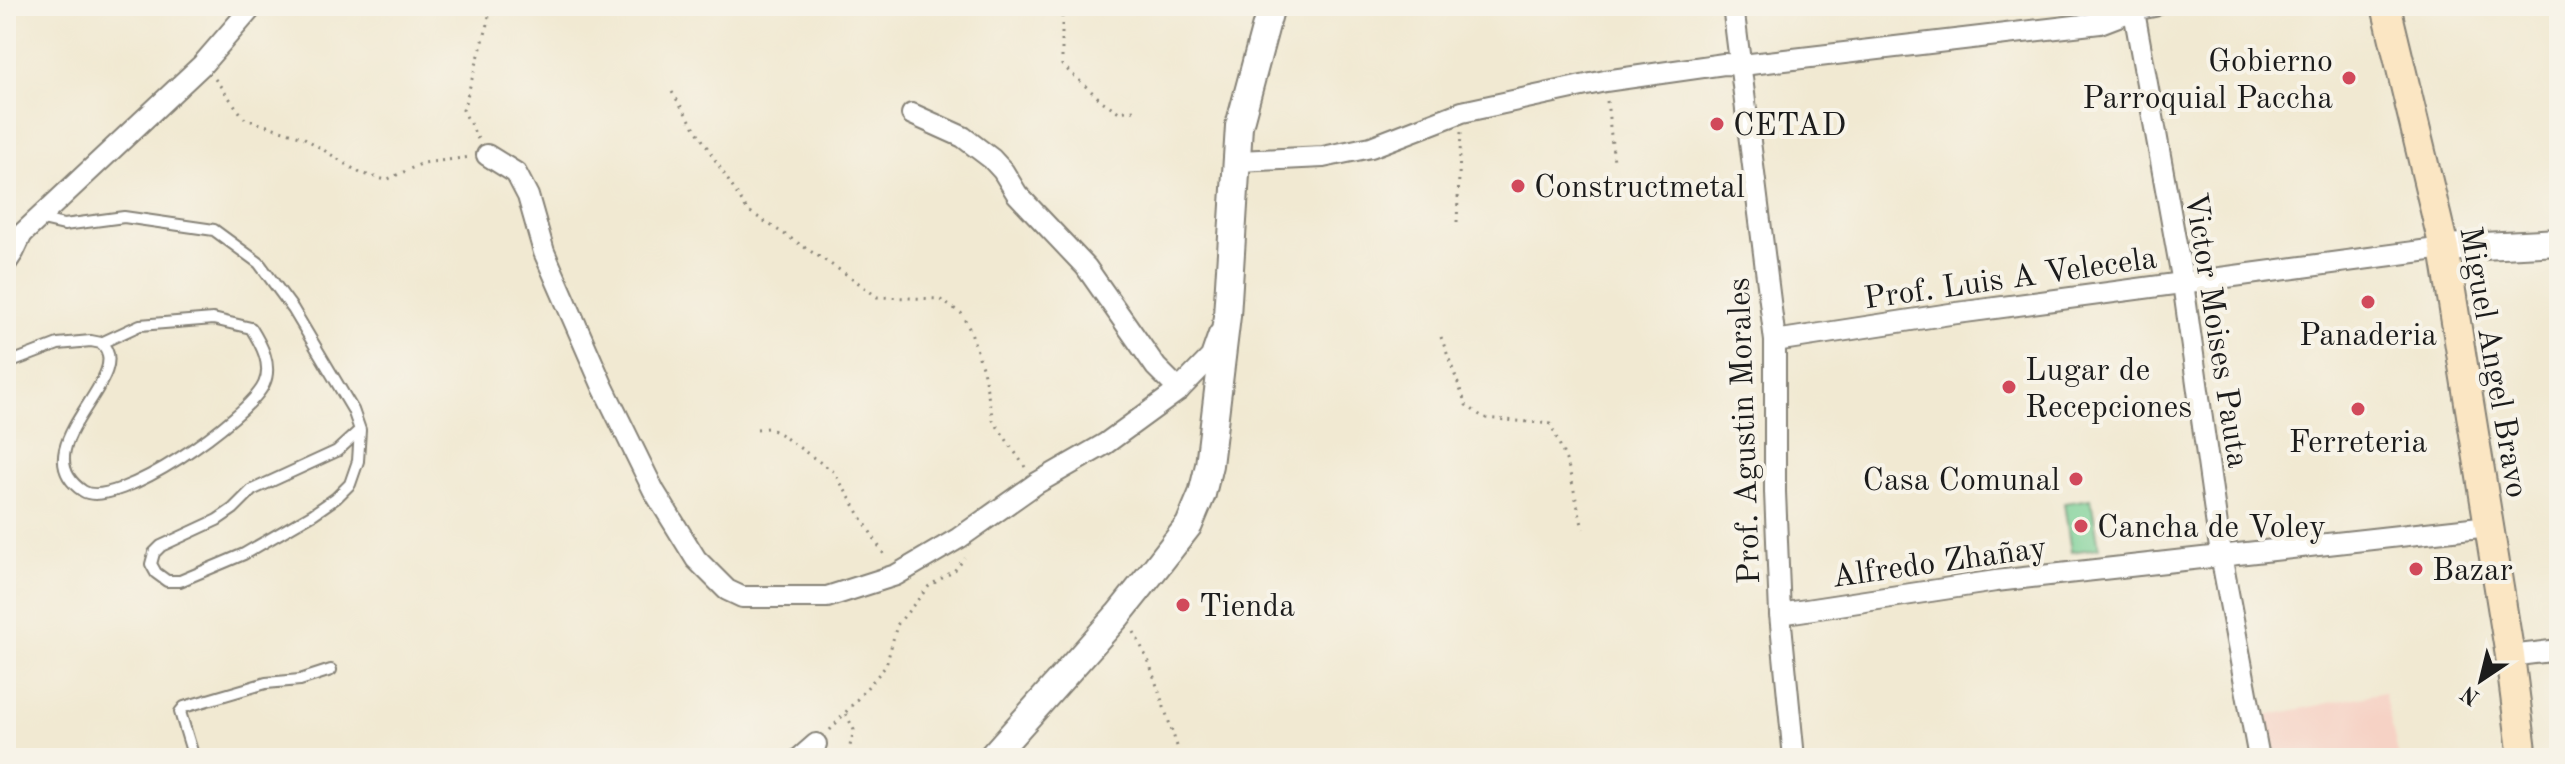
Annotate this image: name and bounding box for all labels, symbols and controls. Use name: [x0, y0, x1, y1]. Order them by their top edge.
place label: Gobierno Parroquial Paccha: [2082, 47, 2333, 116]
marker: Gobierno Parroquial Paccha: [2340, 69, 2358, 87]
place label: CETAD: [1733, 111, 1846, 143]
marker: CETAD: [1708, 115, 1726, 133]
place label: Constructmetal: [1534, 173, 1745, 205]
marker: Constructmetal: [1509, 177, 1527, 195]
street label: Victor Moises Pauta: [2177, 191, 2253, 470]
street label: Miguel Angel Bravo: [2452, 224, 2532, 501]
street label: Prof. Luis A Velecela: [1862, 244, 2159, 316]
street label: Prof. Agustin Morales: [1725, 277, 1767, 585]
marker: Panaderia: [2359, 293, 2377, 311]
place label: Panaderia: [2299, 321, 2437, 353]
place label: Lugar de Recepciones: [2025, 356, 2192, 425]
marker: Lugar de Recepciones: [2000, 378, 2018, 396]
marker: Ferreteria: [2349, 400, 2367, 418]
place label: Ferreteria: [2289, 428, 2427, 460]
place label: Casa Comunal: [1863, 466, 2060, 498]
marker: Casa Comunal: [2067, 470, 2085, 488]
place label: Cancha de Voley: [2097, 513, 2326, 545]
marker: Cancha de Voley: [2072, 517, 2090, 535]
street label: Alfredo Zhañay: [1830, 533, 2049, 595]
place label: Bazar: [2432, 556, 2513, 588]
marker: Bazar: [2407, 560, 2425, 578]
place label: Tienda: [1199, 592, 1295, 624]
marker: Tienda: [1174, 596, 1192, 614]
north arrow: [2441, 640, 2521, 720]
text: N: [2457, 681, 2484, 709]

